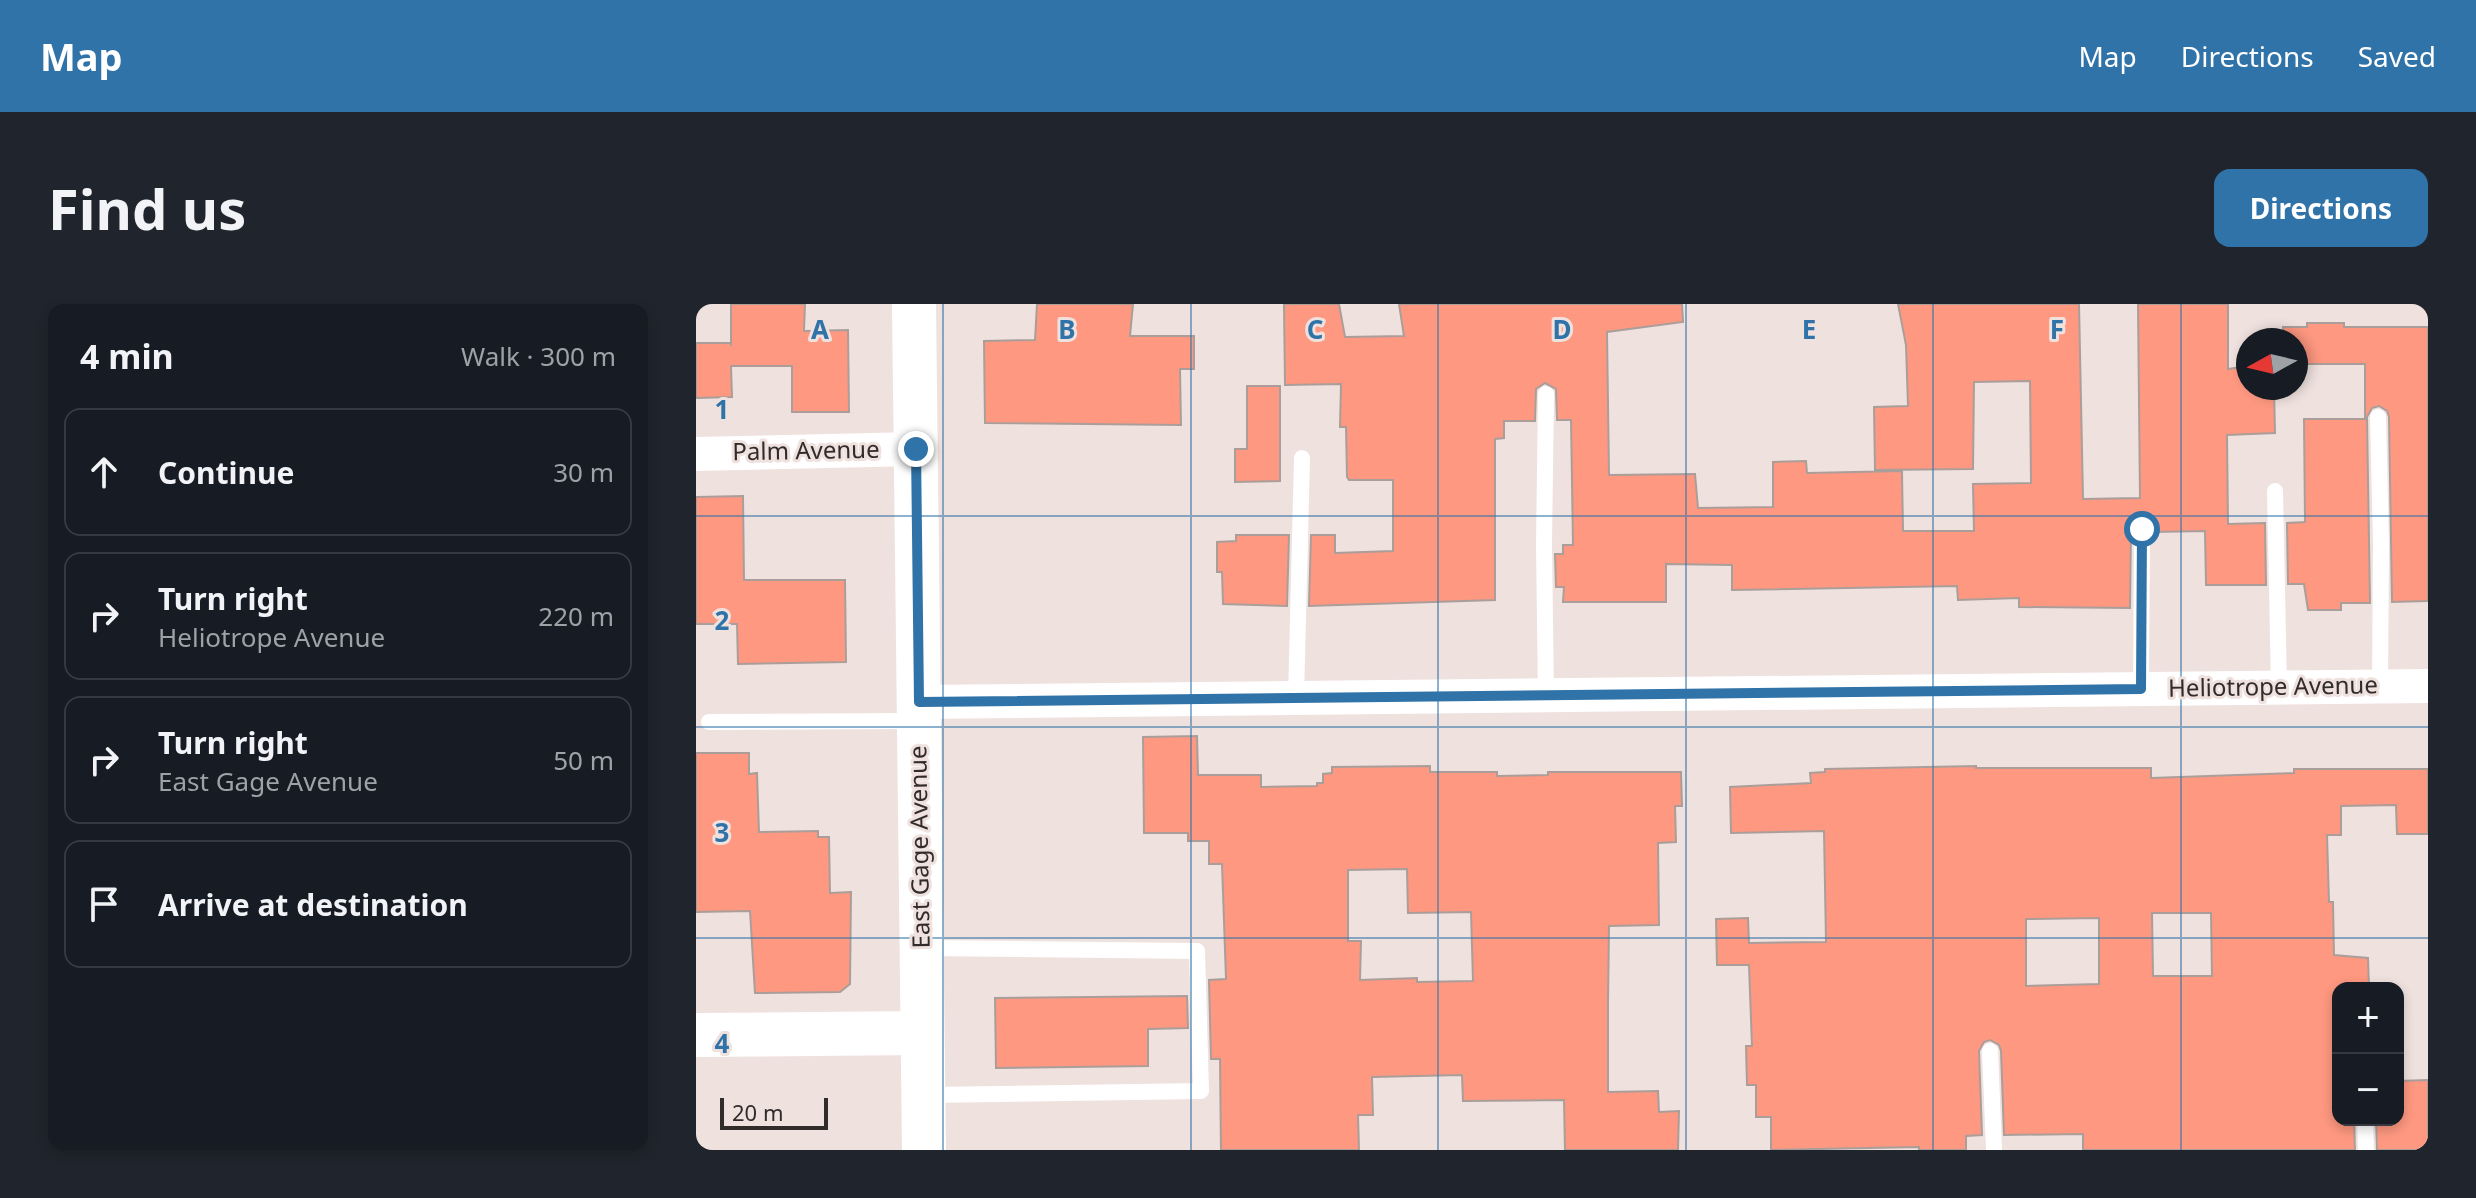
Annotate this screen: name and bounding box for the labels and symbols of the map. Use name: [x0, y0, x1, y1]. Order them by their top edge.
text: A: [811, 311, 829, 347]
text: B: [1058, 311, 1076, 347]
text: C: [1307, 311, 1323, 347]
text: D: [1552, 311, 1572, 347]
text: E: [1802, 311, 1816, 347]
text: F: [2050, 311, 2064, 347]
north arrow: [2236, 328, 2308, 400]
text: 1: [715, 391, 729, 427]
route end: [898, 431, 934, 467]
street label: Palm Avenue: [732, 432, 880, 467]
route start: [2124, 511, 2160, 547]
text: 2: [715, 602, 730, 638]
street label: Heliotrope Avenue: [2168, 667, 2378, 704]
street label: East Gage Avenue: [900, 745, 937, 949]
text: 3: [715, 814, 729, 850]
text: 4: [715, 1025, 730, 1061]
scale bar: [720, 1094, 828, 1130]

